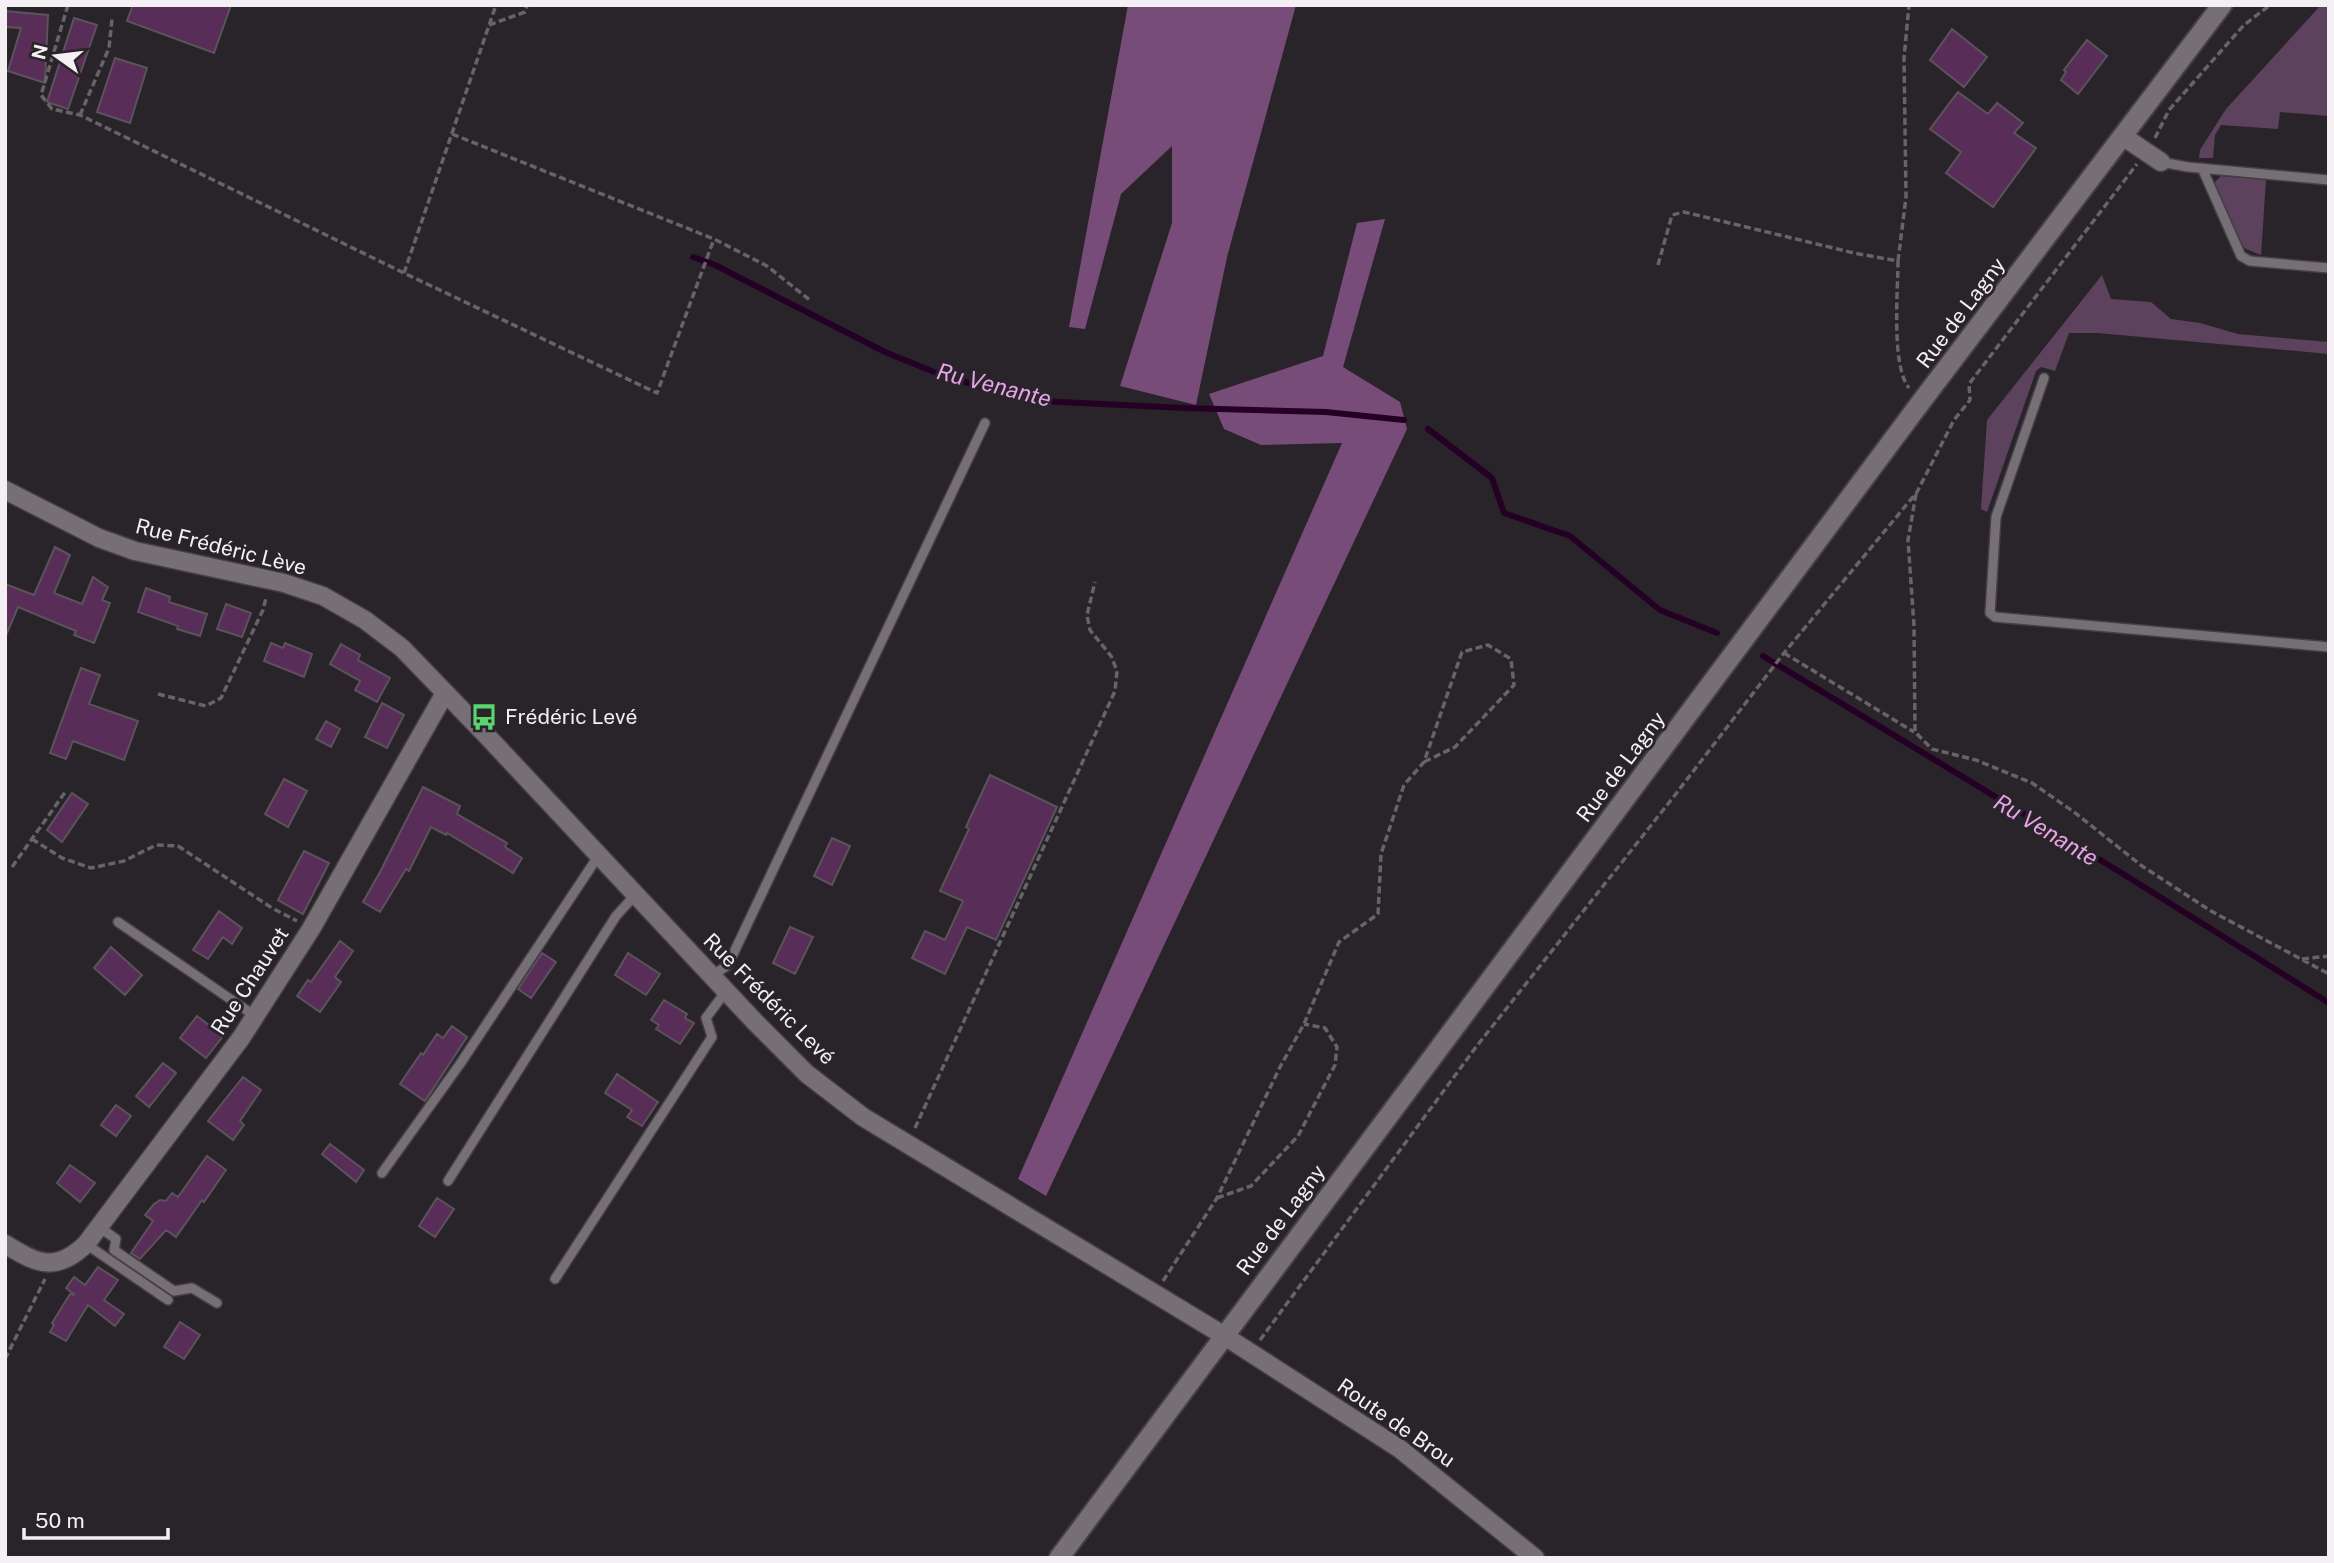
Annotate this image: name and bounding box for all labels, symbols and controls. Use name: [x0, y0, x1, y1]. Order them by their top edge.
north arrow: [21, 21, 91, 91]
text: N: [27, 42, 52, 62]
street label: Rue de Lagny: [1911, 253, 2010, 373]
water label: Ru Venante: [934, 357, 1054, 412]
street label: Rue Frédéric Lève: [133, 513, 309, 580]
bus stop icon: Frédéric Levé: [469, 702, 499, 732]
place label: Frédéric Levé: [505, 704, 637, 729]
street label: Rue de Lagny: [1571, 707, 1670, 827]
water label: Ru Venante: [1989, 788, 2103, 871]
street label: Rue Chauvet: [205, 922, 294, 1039]
street label: Rue Frédéric Levé: [699, 928, 840, 1069]
street label: Rue de Lagny: [1231, 1160, 1330, 1280]
street label: Route de Brou: [1333, 1373, 1460, 1472]
scale bar: [24, 1496, 168, 1540]
text: 50 m: [35, 1508, 85, 1533]

